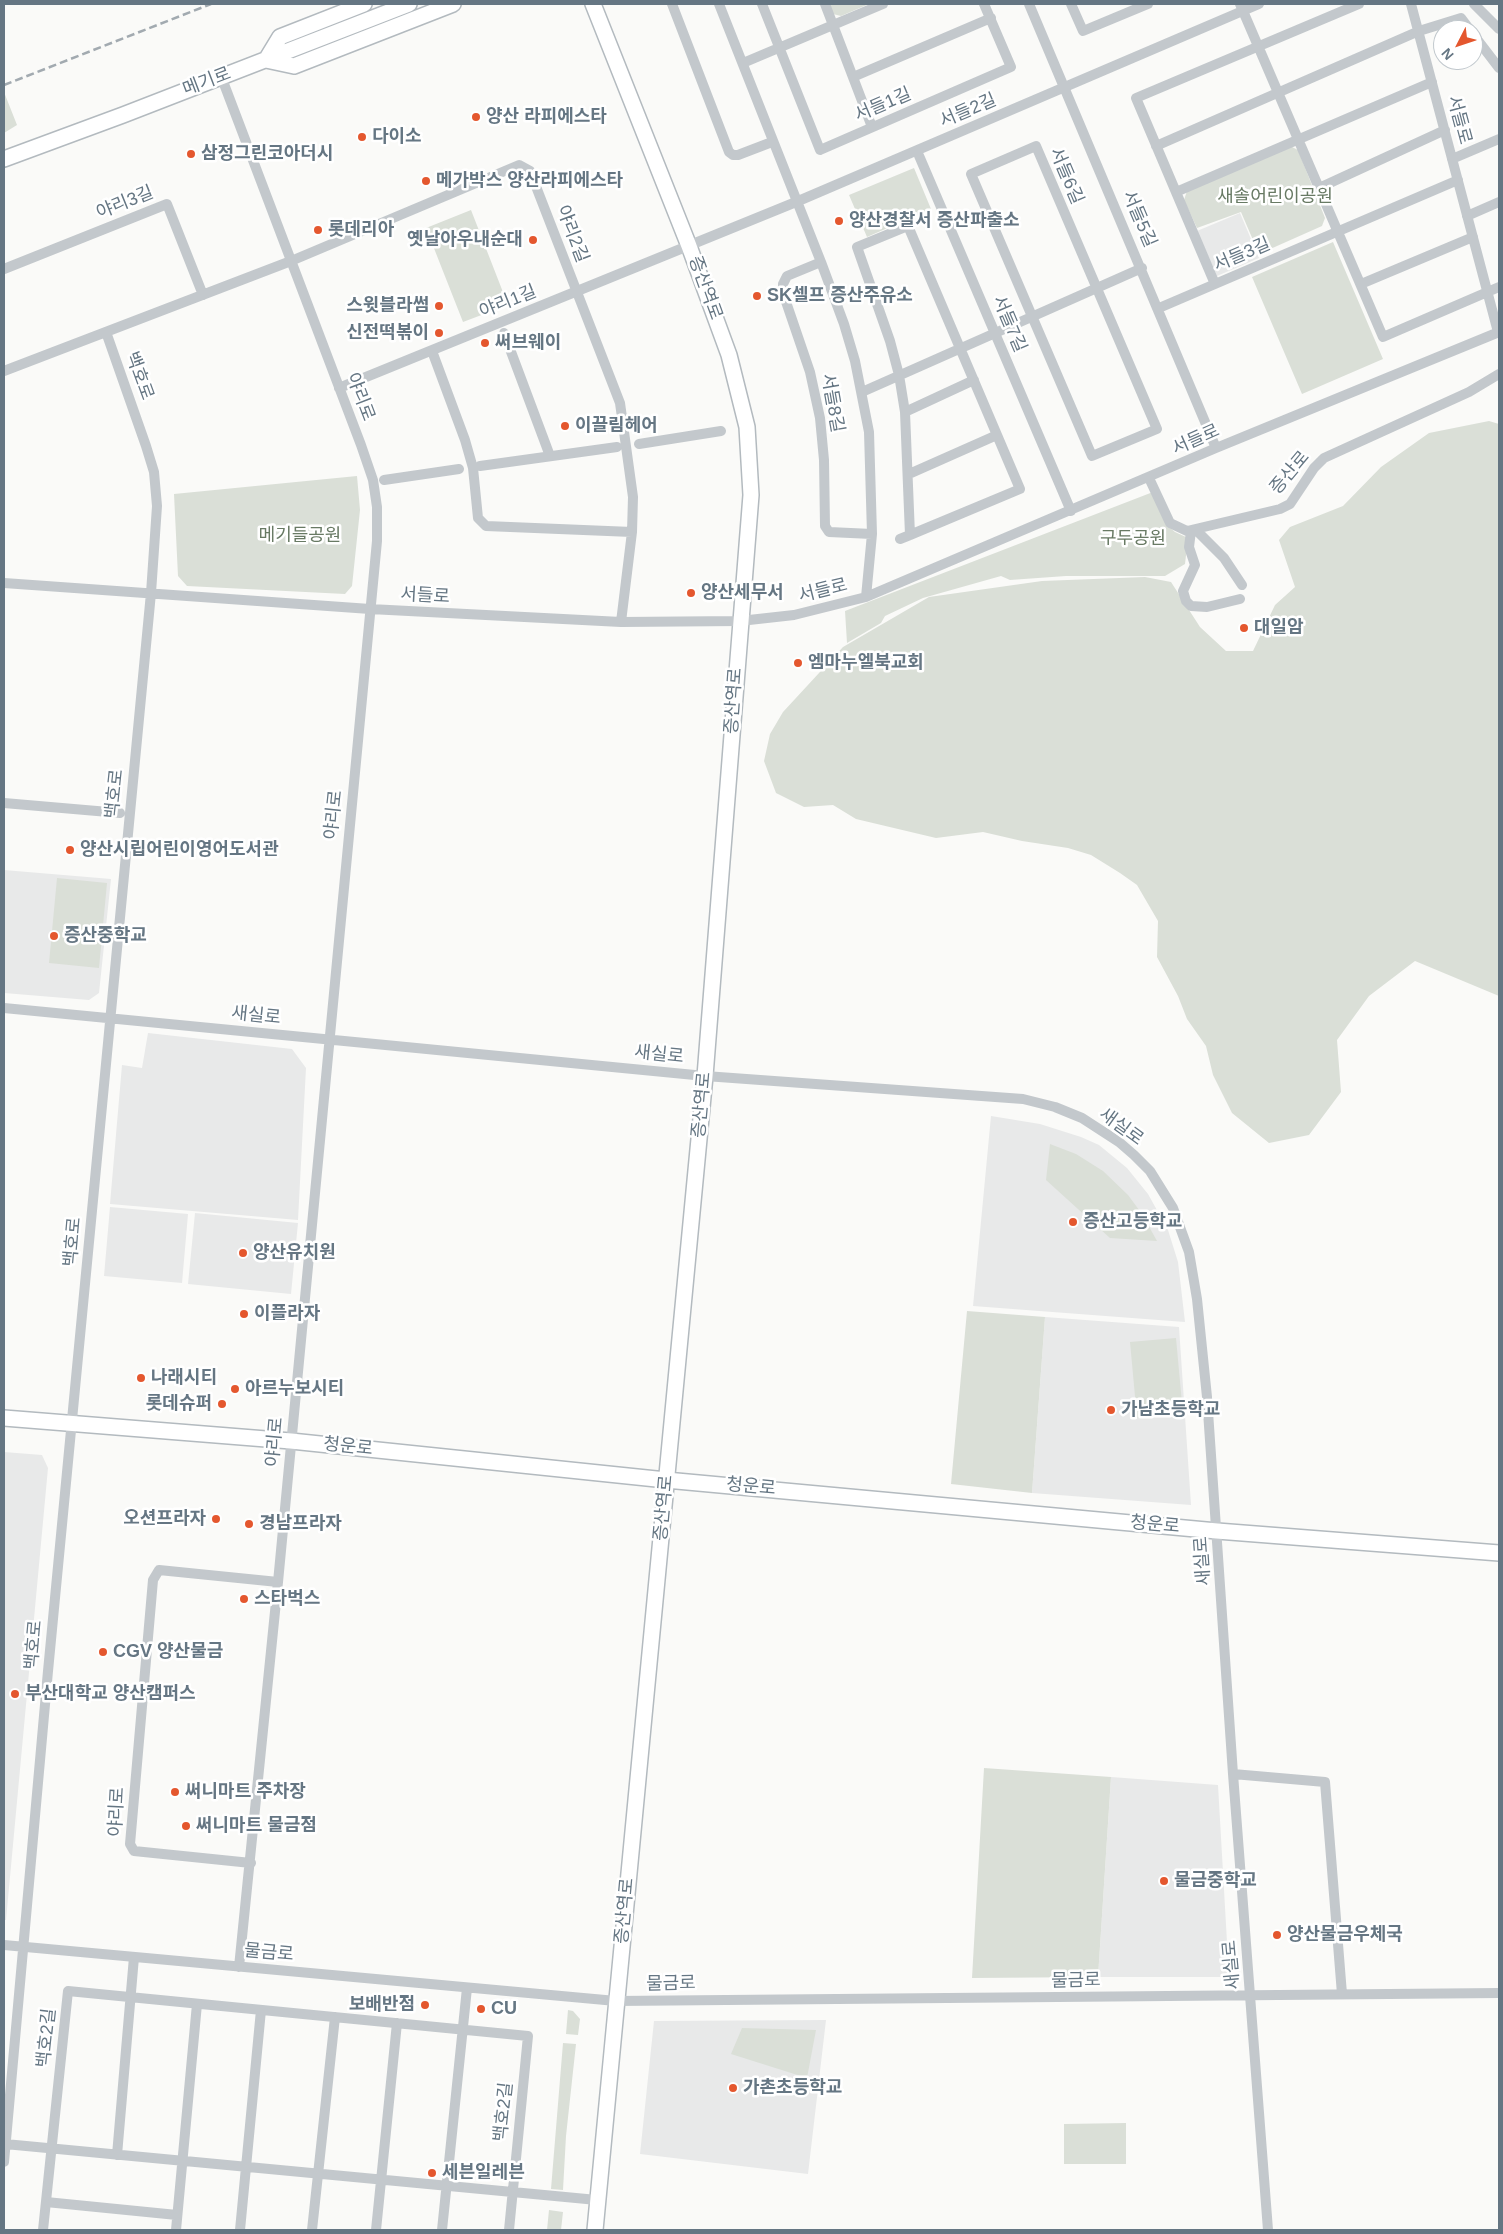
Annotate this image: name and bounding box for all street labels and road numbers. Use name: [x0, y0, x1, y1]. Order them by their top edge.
street label: 메기로: [180, 63, 234, 101]
street label: 서들1길: [851, 83, 915, 127]
street label: 서들2길: [936, 89, 1000, 133]
street label: 서들로: [1442, 93, 1476, 147]
street label: 서들6길: [1044, 144, 1088, 208]
street label: 야리3길: [93, 182, 157, 224]
street label: 서들5길: [1117, 187, 1161, 251]
street label: 야리2길: [551, 202, 593, 266]
street label: 서들3길: [1210, 233, 1274, 277]
street label: 증산역로: [684, 253, 726, 323]
street label: 야리1길: [476, 281, 540, 323]
street label: 서들7길: [987, 292, 1031, 356]
street label: 백호로: [120, 349, 158, 403]
street label: 야리로: [341, 370, 379, 424]
street label: 서들8길: [816, 372, 848, 434]
street label: 서들로: [1169, 420, 1223, 460]
street label: 증산로: [1266, 447, 1314, 499]
street label: 서들로: [796, 575, 850, 607]
street label: 서들로: [400, 584, 450, 608]
street label: 증산역로: [721, 667, 747, 735]
street label: 백호로: [102, 768, 128, 820]
street label: 야리로: [321, 789, 347, 841]
street label: 새실로: [230, 1003, 282, 1029]
street label: 새실로: [633, 1042, 685, 1068]
street label: 증산역로: [688, 1071, 716, 1139]
street label: 새실로: [1095, 1104, 1147, 1150]
street label: 백호로: [60, 1216, 86, 1268]
street label: 야리로: [262, 1416, 288, 1468]
street label: 청운로: [322, 1434, 374, 1460]
street label: 증산역로: [650, 1474, 678, 1542]
street label: 청운로: [725, 1474, 777, 1500]
street label: 청운로: [1129, 1512, 1181, 1538]
street label: 새실로: [1190, 1535, 1216, 1587]
street label: 백호로: [21, 1619, 47, 1671]
street label: 야리로: [105, 1787, 129, 1837]
street label: 증산역로: [611, 1877, 639, 1945]
street label: 새실로: [1219, 1939, 1245, 1991]
street label: 물금로: [243, 1940, 295, 1966]
street label: 물금로: [1051, 1970, 1101, 1992]
street label: 물금로: [646, 1973, 696, 1995]
street label: 백호2길: [33, 2007, 61, 2069]
street label: 백호2길: [490, 2081, 518, 2143]

